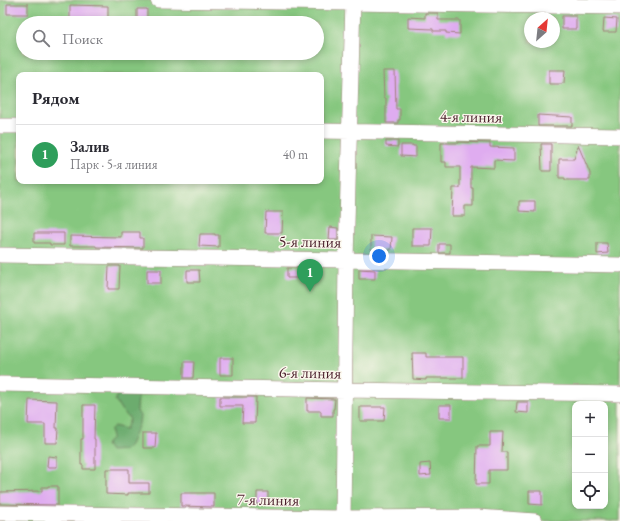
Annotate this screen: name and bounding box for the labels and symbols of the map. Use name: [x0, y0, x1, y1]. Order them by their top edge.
north arrow: [524, 12, 560, 48]
street label: 4-я линия: [440, 105, 502, 128]
street label: 5-я линия: [279, 230, 341, 253]
your location: [369, 246, 389, 266]
pin: 1: [297, 259, 323, 292]
street label: 6-я линия: [279, 361, 341, 384]
street label: 7-я линия: [237, 488, 299, 511]

